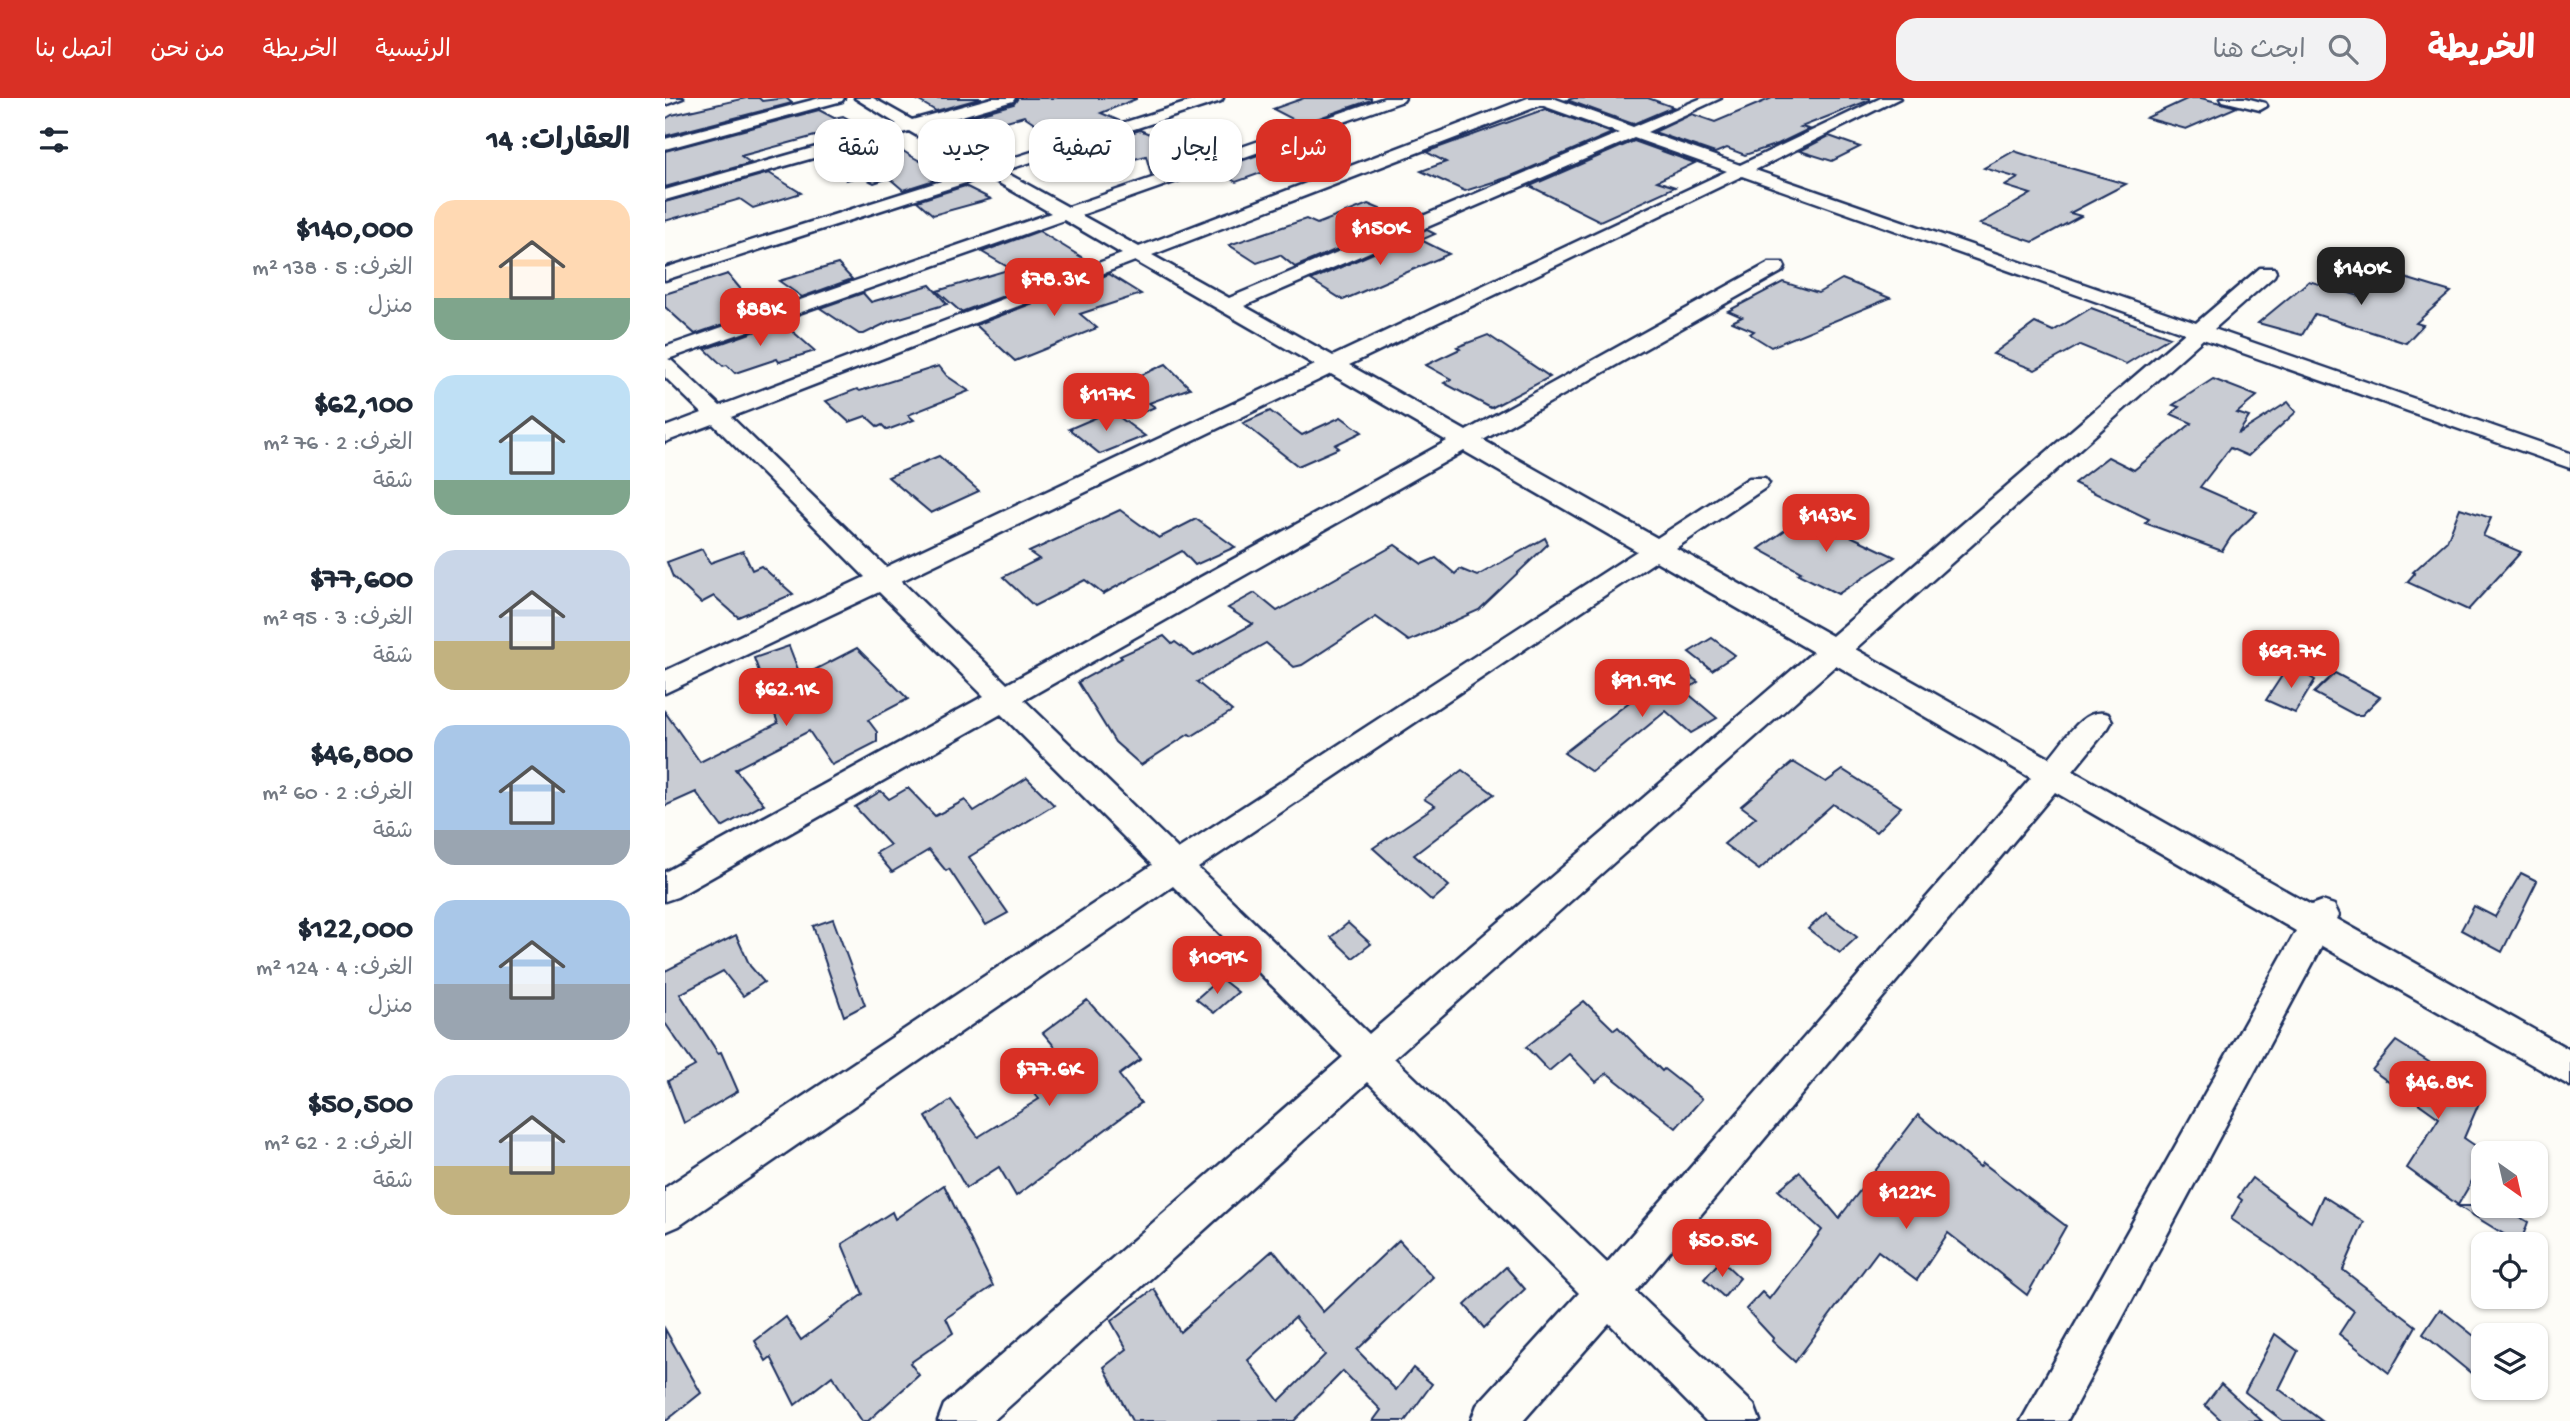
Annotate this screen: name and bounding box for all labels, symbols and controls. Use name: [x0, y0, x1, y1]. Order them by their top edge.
search box: [1896, 18, 2386, 81]
icon: search: [2324, 30, 2362, 68]
text: الخريطة: [2428, 33, 2535, 71]
text: اتصل بنا: [35, 37, 112, 66]
text: من نحن: [150, 37, 225, 66]
text: الخريطة: [263, 37, 338, 66]
text: الرئيسية: [376, 37, 451, 66]
text: ابحث هنا: [2213, 37, 2306, 68]
chip: شقة: [814, 119, 904, 182]
chip: جديد: [918, 119, 1015, 182]
chip: تصفية: [1029, 119, 1135, 182]
chip: إيجار: [1149, 119, 1242, 182]
chip: شراء: [1256, 119, 1351, 182]
icon: filters: [35, 121, 73, 159]
text: العقارات: 14: [487, 125, 630, 160]
pin: $150K: [1331, 208, 1429, 267]
text: $140,000: [296, 214, 413, 249]
text: $150K: [1351, 216, 1409, 243]
icon: home: [490, 228, 574, 312]
pin: $140K: [2312, 248, 2410, 307]
text: الغرف: 5 · 138 m²: [252, 256, 413, 283]
text: $140K: [2333, 256, 2389, 283]
pin: $78.3K: [997, 258, 1111, 318]
text: $78.3K: [1021, 267, 1087, 294]
pin: $88K: [719, 288, 801, 348]
text: منزل: [368, 294, 413, 321]
text: $88K: [736, 297, 784, 324]
pin: $117K: [1057, 374, 1155, 433]
text: $117K: [1079, 382, 1133, 409]
text: $62,100: [314, 389, 413, 424]
icon: home: [490, 403, 574, 487]
text: الغرف: 2 · 76 m²: [263, 431, 413, 458]
text: شقة: [373, 469, 413, 496]
pin: $143K: [1777, 494, 1875, 554]
text: $143K: [1798, 503, 1854, 530]
text: $77,600: [310, 564, 413, 599]
icon: home: [490, 578, 574, 662]
text: الغرف: 3 · 95 m²: [263, 606, 413, 633]
pin: $69.7K: [2234, 630, 2348, 690]
text: $69.7K: [2258, 639, 2324, 666]
text: شقة: [373, 644, 413, 671]
pin: $91.9K: [1585, 660, 1699, 719]
pin: $62.1K: [729, 668, 843, 728]
text: $91.9K: [1611, 668, 1673, 695]
text: $62.1K: [755, 677, 817, 704]
text: $46,800: [310, 739, 413, 774]
icon: home: [490, 753, 574, 837]
text: الغرف: 2 · 60 m²: [262, 781, 413, 808]
text: شقة: [373, 819, 413, 846]
text: $122,000: [297, 914, 413, 949]
icon: home: [490, 928, 574, 1012]
pin: $109K: [1168, 936, 1266, 996]
text: $109K: [1189, 945, 1245, 972]
text: الغرف: 4 · 124 m²: [256, 956, 413, 983]
text: منزل: [368, 994, 413, 1021]
pin: $77.6K: [992, 1048, 1106, 1108]
text: $77.6K: [1016, 1057, 1082, 1084]
pin: $46.8K: [2381, 1062, 2495, 1121]
text: $46.8K: [2405, 1070, 2471, 1097]
text: $50,500: [307, 1089, 413, 1124]
icon: home: [490, 1103, 574, 1187]
text: الغرف: 2 · 62 m²: [264, 1131, 413, 1158]
north arrow: [2471, 1141, 2548, 1218]
map controls: [2471, 1141, 2548, 1400]
text: شقة: [373, 1169, 413, 1196]
pin: $122K: [1857, 1172, 1955, 1231]
text: $122K: [1879, 1180, 1933, 1207]
pin: $50.5K: [1665, 1220, 1779, 1279]
text: $50.5K: [1688, 1228, 1756, 1255]
button: locate: [2471, 1232, 2548, 1309]
button: layers: [2471, 1323, 2548, 1400]

